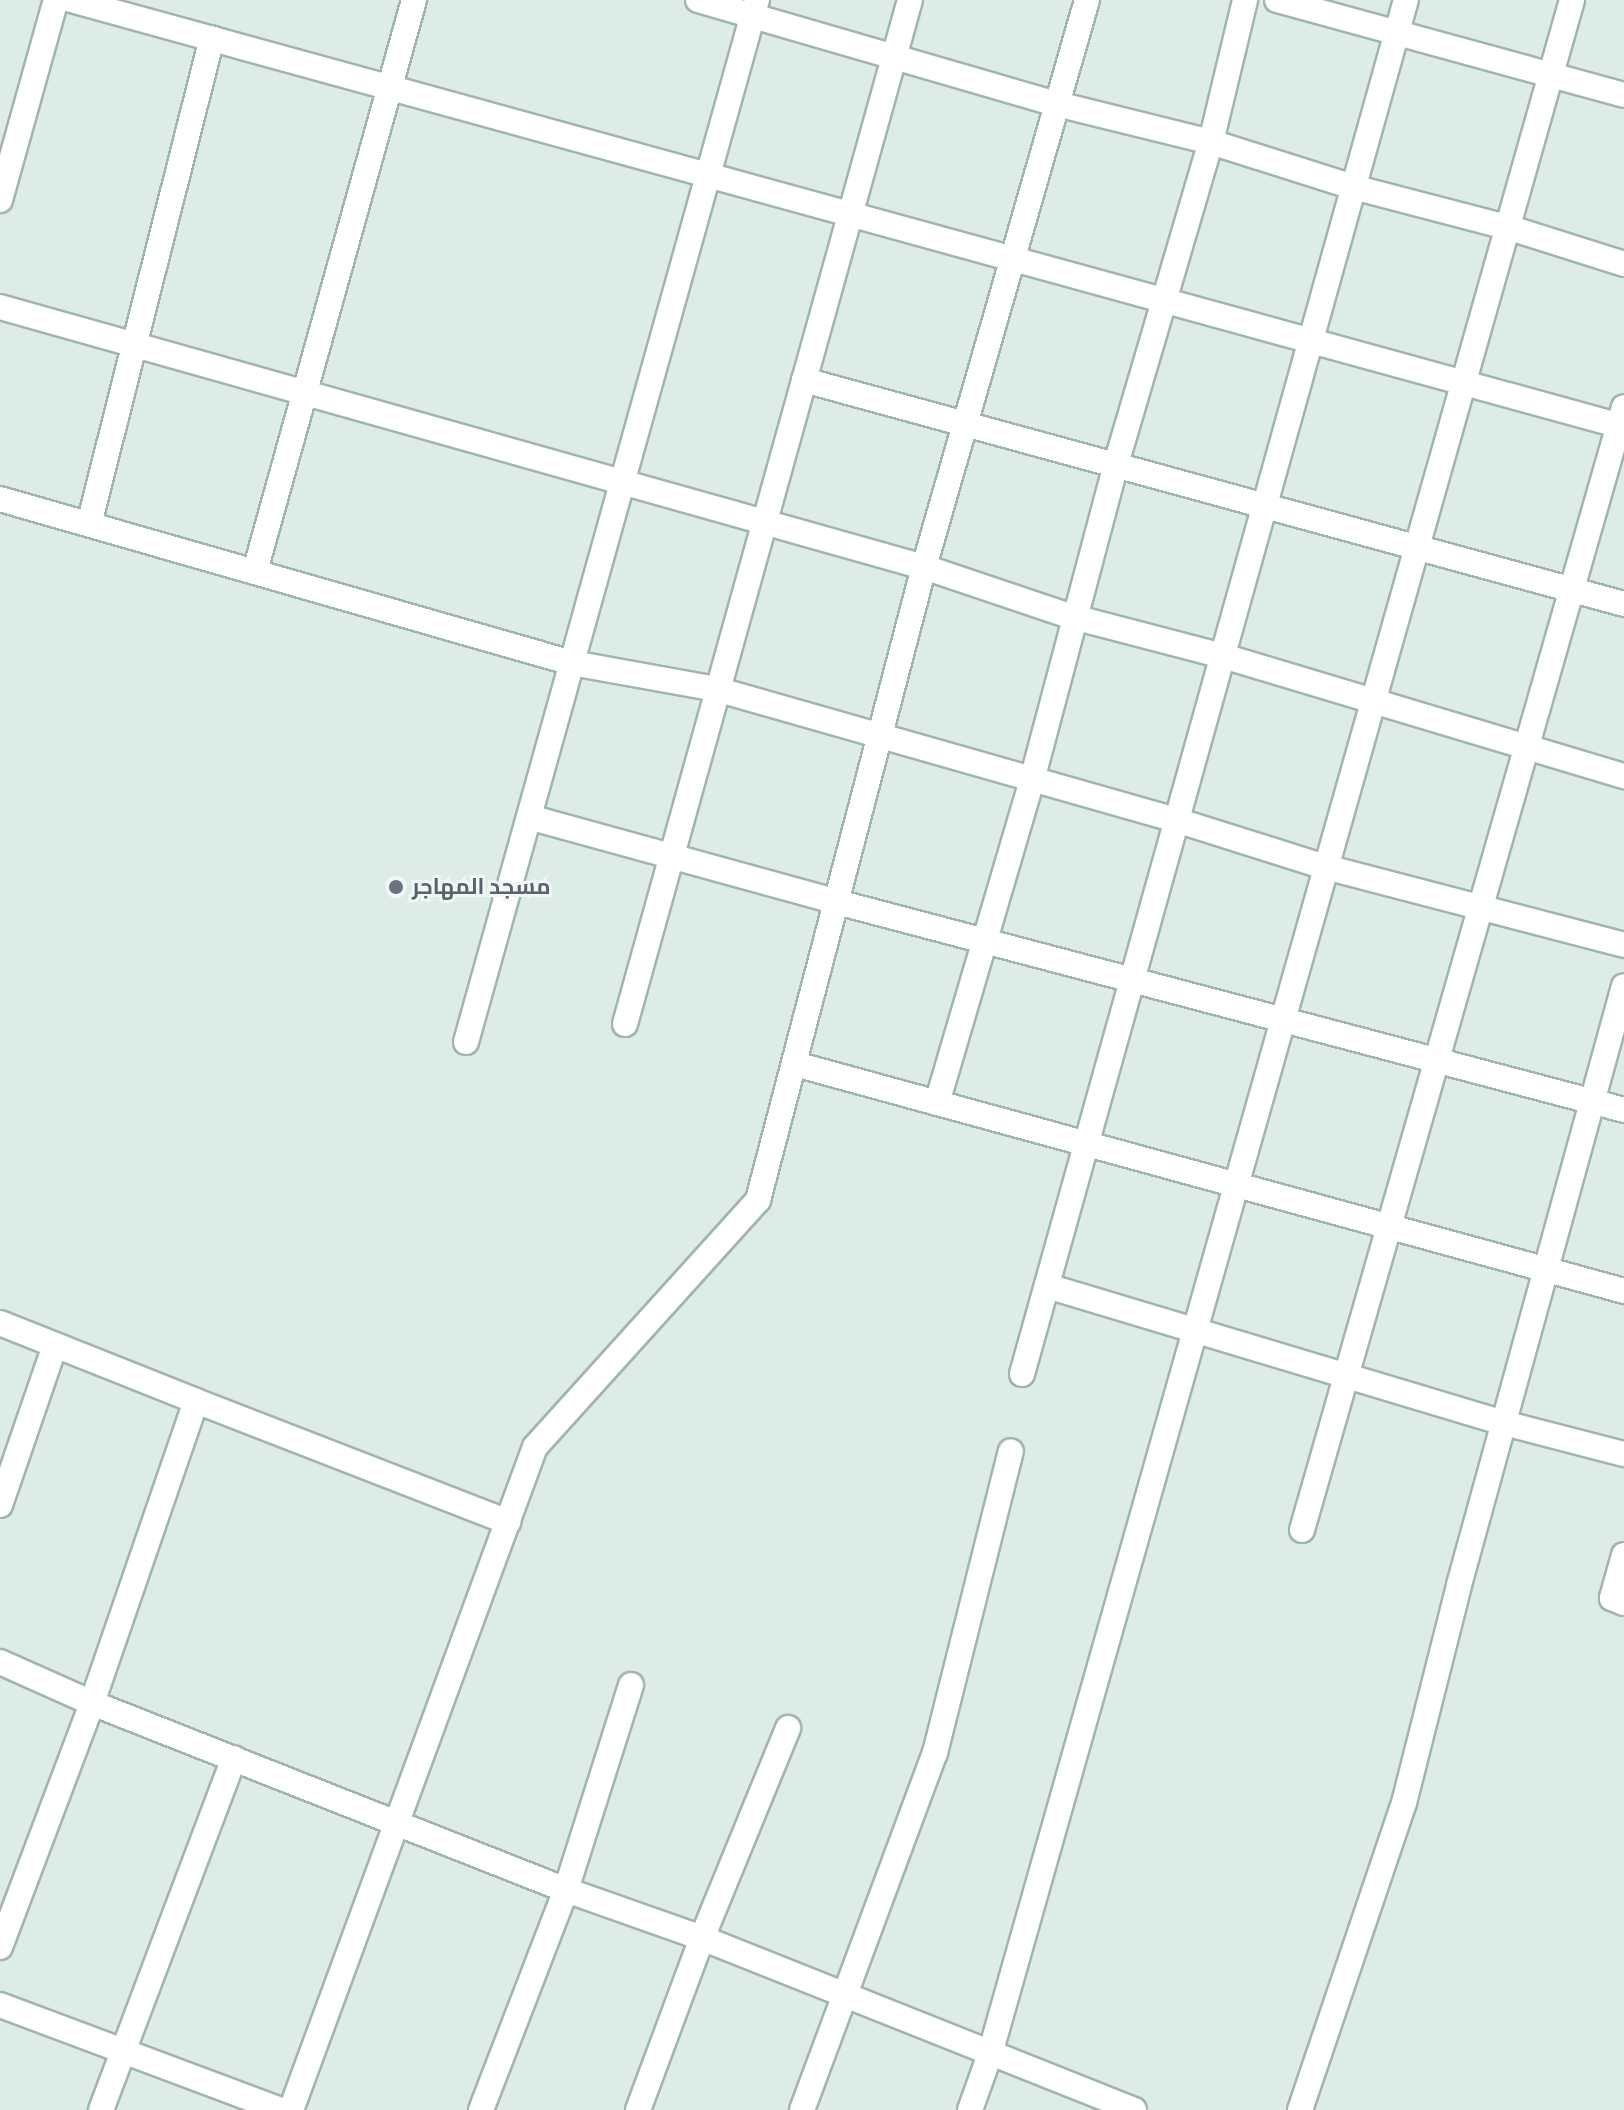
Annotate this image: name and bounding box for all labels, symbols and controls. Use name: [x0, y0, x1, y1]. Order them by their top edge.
place label: مسجد المهاجر: [412, 874, 550, 900]
marker: مسجد المهاجر: [387, 878, 405, 896]

